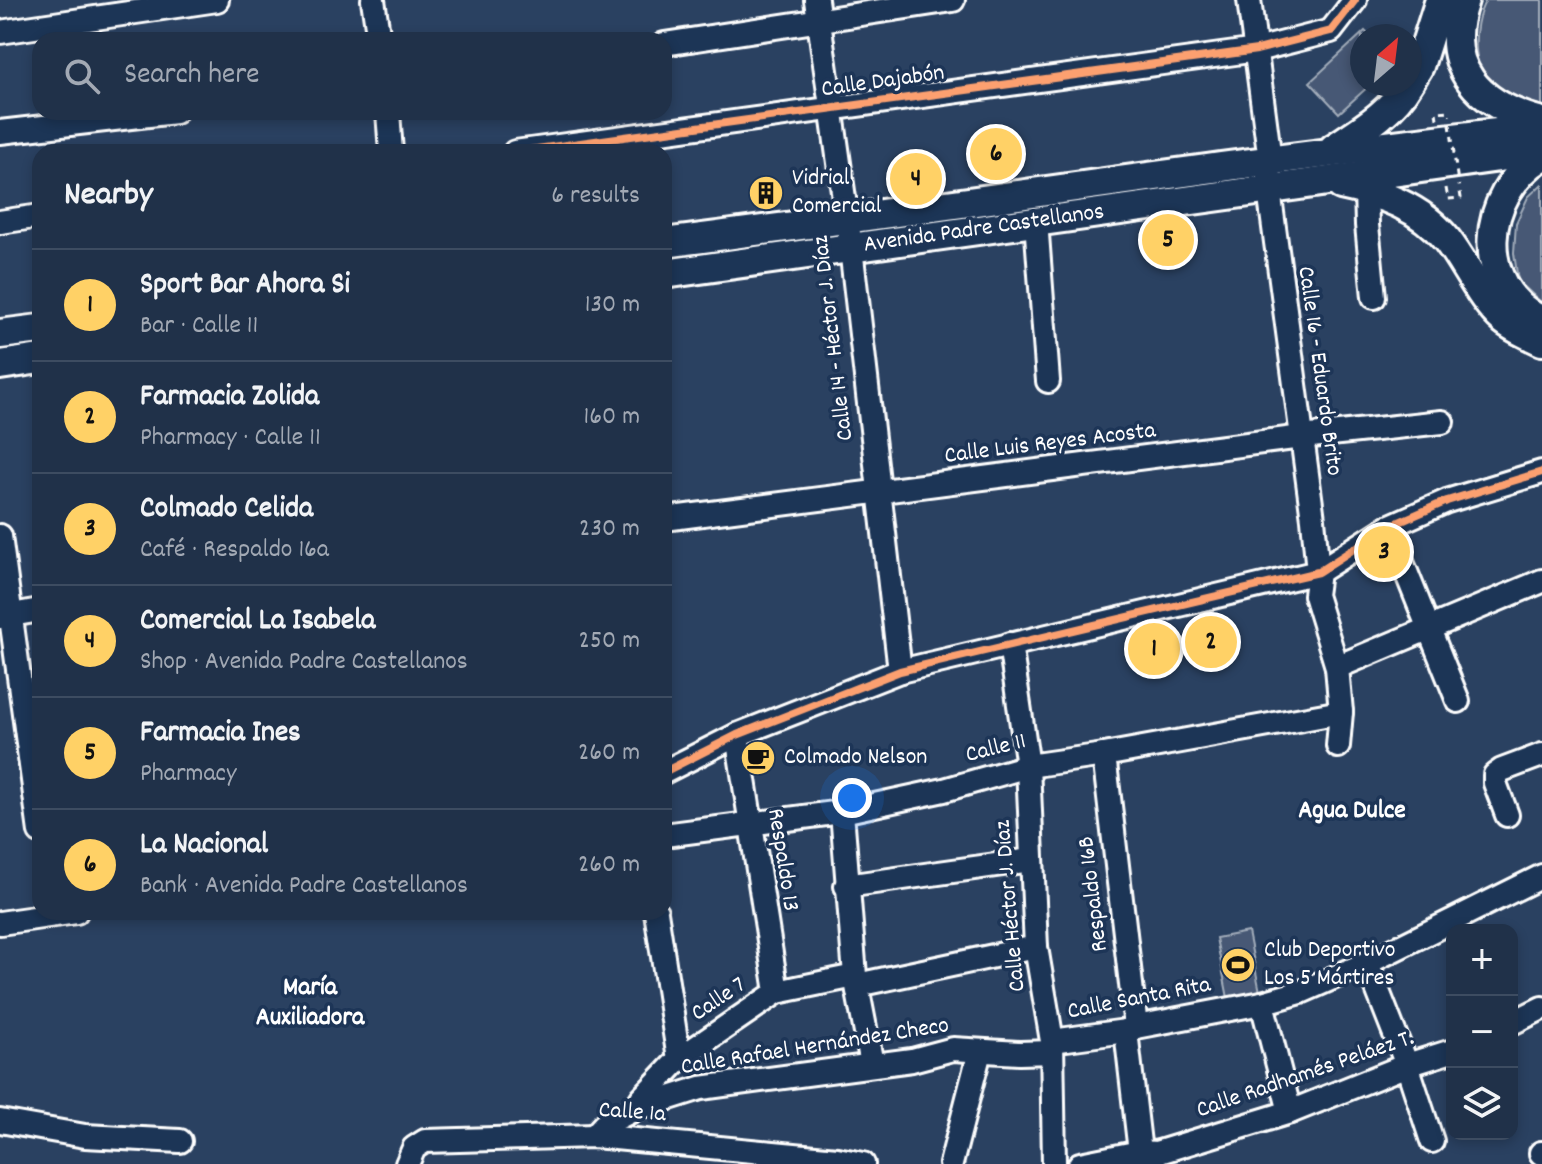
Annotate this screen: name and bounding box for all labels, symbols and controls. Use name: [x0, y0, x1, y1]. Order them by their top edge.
north arrow: [1350, 24, 1422, 96]
search box: [32, 32, 672, 120]
icon: search: [60, 54, 104, 98]
text: Search here: [124, 55, 260, 98]
street label: Calle Dajabón: [819, 57, 947, 107]
pin: 6: [970, 124, 1022, 184]
pin: 4: [890, 149, 942, 209]
place label: Vidrial Comercial: [792, 162, 882, 224]
text: Nearby: [64, 172, 153, 221]
building icon: Vidrial Comercial: [747, 174, 785, 212]
text: 6 results: [551, 178, 640, 215]
street label: Avenida Padre Castellanos: [861, 195, 1107, 263]
pin: 5: [1142, 210, 1194, 270]
street label: Calle 14 - Héctor J. Díaz: [805, 233, 863, 443]
street label: Calle 16 - Eduardo Brito: [1287, 264, 1351, 478]
text: Sport Bar Ahora Si: [140, 265, 350, 308]
text: 1: [87, 287, 93, 324]
text: 130 m: [585, 287, 640, 324]
text: Bar · Calle 11: [140, 308, 258, 345]
text: Farmacia Zolida: [140, 377, 319, 420]
text: 2: [84, 399, 96, 436]
text: 160 m: [584, 399, 640, 436]
street label: Calle Luis Reyes Acosta: [942, 414, 1158, 474]
text: Pharmacy · Calle 11: [140, 420, 321, 457]
text: Colmado Celida: [140, 489, 313, 532]
text: 3: [84, 511, 96, 548]
text: 230 m: [579, 511, 640, 548]
pin: 3: [1358, 522, 1410, 582]
text: Café · Respaldo 16a: [140, 532, 329, 569]
text: Comercial La Isabela: [140, 601, 375, 644]
pin: 2: [1185, 612, 1237, 672]
pin: 1: [1128, 619, 1180, 679]
text: 4: [85, 623, 95, 660]
text: 250 m: [579, 623, 640, 660]
text: Shop · Avenida Padre Castellanos: [140, 644, 468, 681]
text: Farmacia Ines: [140, 713, 301, 756]
street label: Calle 11: [962, 725, 1030, 773]
text: 5: [84, 735, 96, 772]
text: 260 m: [578, 735, 640, 772]
cafe icon: Colmado Nelson: [739, 739, 777, 777]
place label: Colmado Nelson: [784, 741, 927, 775]
text: Pharmacy: [140, 756, 237, 793]
your location: [832, 778, 872, 818]
district label: Agua Dulce: [1298, 793, 1406, 830]
street label: Respaldo 13: [757, 806, 807, 914]
street label: Calle Héctor J. Díaz: [987, 819, 1035, 993]
text: La Nacional: [140, 825, 268, 868]
street label: Respaldo 16B: [1070, 834, 1118, 954]
text: 6: [84, 847, 96, 884]
text: 260 m: [578, 847, 640, 884]
text: Bank · Avenida Padre Castellanos: [140, 868, 468, 905]
map controls: [1446, 924, 1518, 1140]
button: +: [1446, 924, 1518, 996]
place label: Club Deportivo Los 5 Mártires: [1264, 934, 1395, 996]
sports icon: Club Deportivo Los 5 Mártires: [1219, 946, 1257, 984]
street label: Calle Santa Rita: [1064, 968, 1214, 1030]
street label: Calle 7: [685, 969, 753, 1031]
district label: María Auxiliadora: [256, 970, 365, 1037]
button: −: [1446, 996, 1518, 1068]
street label: Calle Rafael Hernández Checo: [678, 1009, 952, 1085]
street label: Calle Radhamés Peláez T.: [1192, 1022, 1418, 1128]
button: layers: [1446, 1068, 1518, 1140]
street label: Calle 1a: [597, 1094, 667, 1132]

